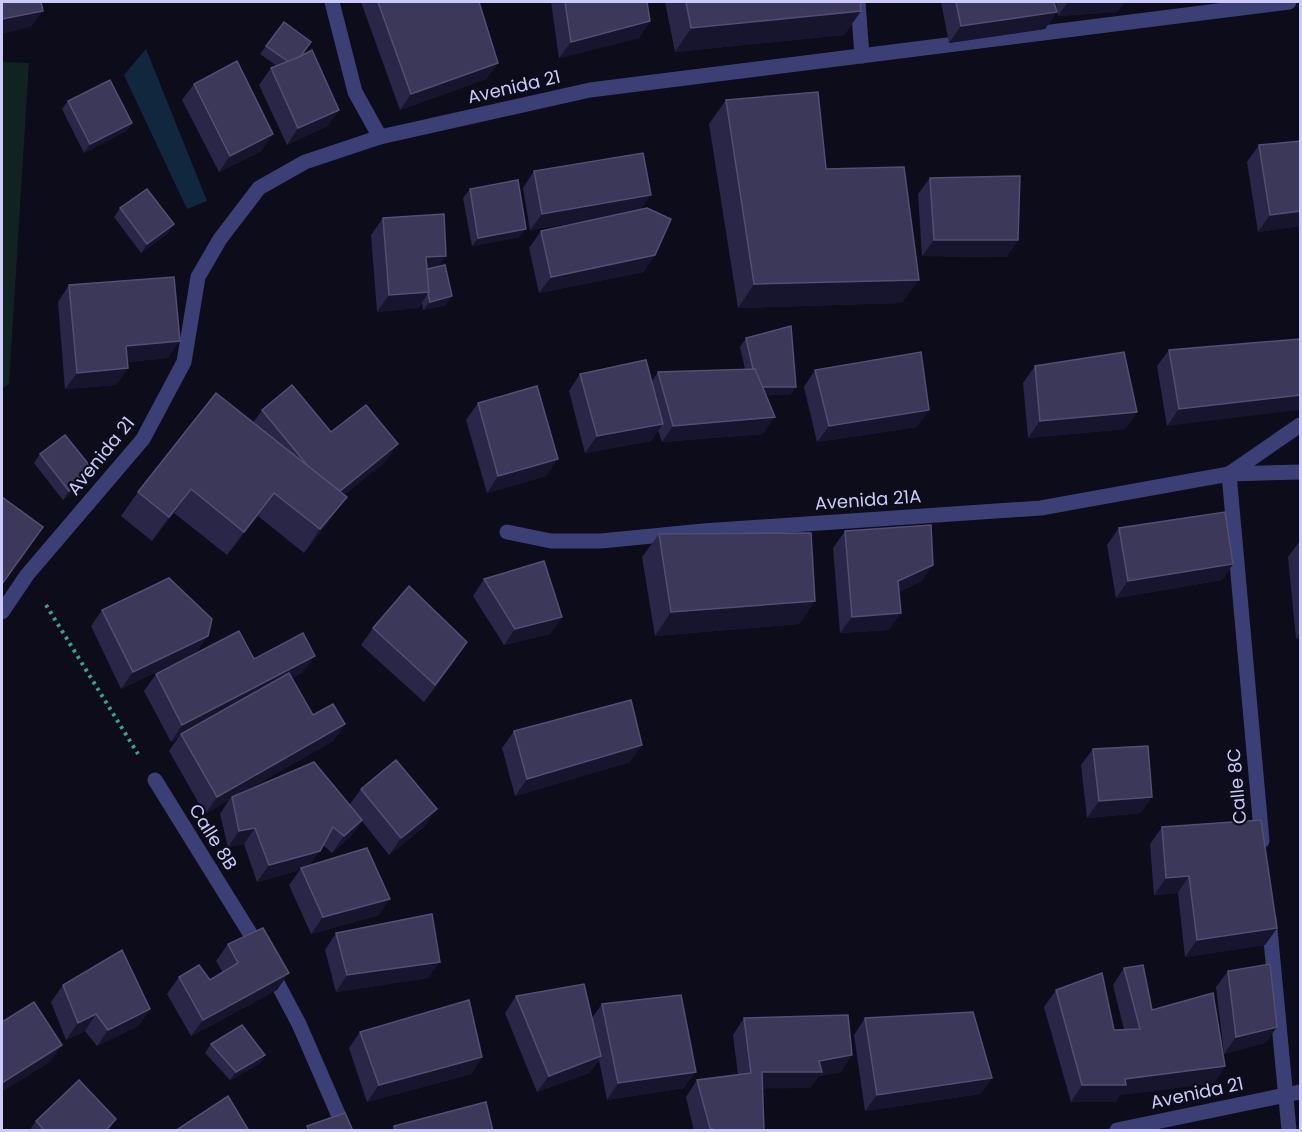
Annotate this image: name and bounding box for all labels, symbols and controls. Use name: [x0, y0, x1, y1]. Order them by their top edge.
street label: Avenida 21: [465, 64, 563, 109]
street label: Avenida 21: [61, 411, 140, 500]
street label: Avenida 21A: [814, 483, 922, 516]
street label: Calle 8C: [1221, 747, 1252, 825]
street label: Calle 8B: [183, 799, 243, 874]
street label: Avenida 21: [1148, 1070, 1246, 1115]

